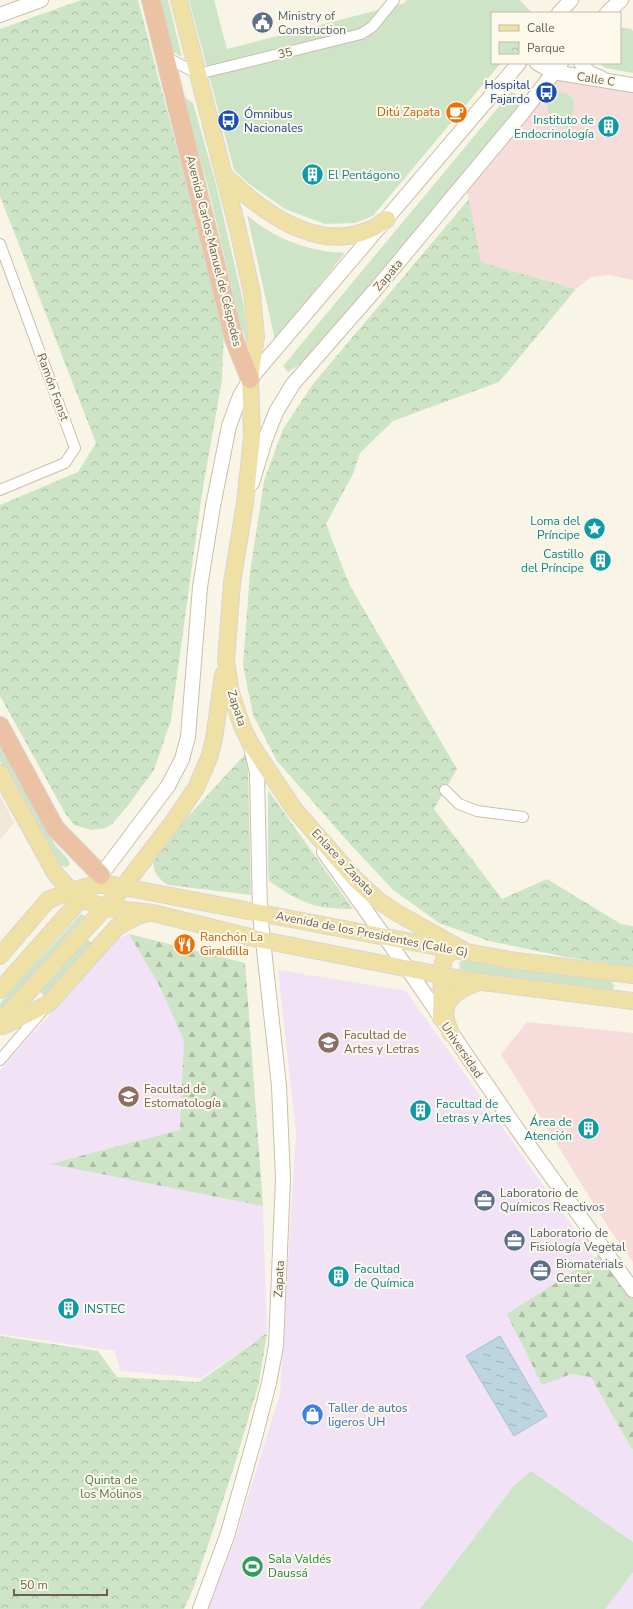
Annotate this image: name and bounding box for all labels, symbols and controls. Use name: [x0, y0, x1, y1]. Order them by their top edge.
place label: Ministry of Construction: [278, 8, 346, 38]
public building icon: Ministry of Construction: [249, 10, 275, 36]
legend: [491, 12, 621, 64]
text: Calle: [527, 20, 555, 36]
text: Parque: [527, 40, 565, 56]
street label: 35: [276, 44, 294, 62]
street label: Calle C: [576, 68, 616, 90]
place label: Hospital Fajardo: [485, 77, 530, 107]
bus stop icon: Hospital Fajardo: [533, 79, 559, 105]
cafe icon: Ditú Zapata: [443, 99, 469, 125]
place label: Ditú Zapata: [377, 104, 440, 120]
place label: Ómnibus Nacionales: [244, 106, 303, 136]
bus stop icon: Ómnibus Nacionales: [215, 108, 241, 134]
place label: Instituto de Endocrinología: [514, 112, 594, 142]
building icon: Instituto de Endocrinología: [596, 114, 622, 140]
street label: Avenida Carlos Manuel de Céspedes: [182, 154, 246, 348]
building icon: El Pentágono: [299, 162, 325, 188]
place label: El Pentágono: [328, 167, 400, 183]
street label: Zapata: [370, 256, 406, 294]
street label: Ramón Fonst: [33, 351, 73, 424]
place label: Loma del Príncipe: [530, 513, 580, 543]
place icon: Loma del Príncipe: [582, 515, 608, 541]
place label: Castillo del Príncipe: [521, 546, 584, 576]
building icon: Castillo del Príncipe: [587, 548, 613, 574]
street label: Zapata: [224, 688, 250, 728]
street label: Enlace a Zapata: [308, 825, 378, 899]
street label: Avenida de los Presidentes (Calle G): [275, 907, 469, 961]
place label: Ranchón La Giraldilla: [200, 929, 263, 959]
restaurant icon: Ranchón La Giraldilla: [171, 931, 197, 957]
street label: Universidad: [437, 1019, 487, 1081]
place label: Facultad de Artes y Letras: [344, 1027, 420, 1057]
school or university icon: Facultad de Artes y Letras: [315, 1029, 341, 1055]
place label: Facultad de Estomatología: [144, 1081, 221, 1111]
school or university icon: Facultad de Estomatología: [115, 1083, 141, 1109]
place label: Facultad de Letras y Artes: [436, 1096, 512, 1126]
building icon: Facultad de Letras y Artes: [407, 1098, 433, 1124]
place label: Área de Atención: [524, 1114, 572, 1144]
building icon: Área de Atención: [575, 1116, 601, 1142]
place label: Laboratorio de Químicos Reactivos: [500, 1185, 605, 1215]
office icon: Laboratorio de Químicos Reactivos: [472, 1187, 498, 1213]
place label: Laboratorio de Fisiología Vegetal: [530, 1225, 626, 1255]
office icon: Laboratorio de Fisiología Vegetal: [501, 1227, 527, 1253]
place label: Biomaterials Center: [556, 1256, 624, 1286]
office icon: Biomaterials Center: [527, 1258, 553, 1284]
street label: Zapata: [270, 1260, 288, 1298]
place label: Facultad de Química: [354, 1261, 414, 1291]
building icon: Facultad de Química: [325, 1263, 351, 1289]
building icon: INSTEC: [55, 1296, 81, 1322]
place label: INSTEC: [84, 1301, 125, 1317]
place label: Taller de autos ligeros UH: [328, 1400, 408, 1430]
shop icon: Taller de autos ligeros UH: [300, 1402, 326, 1428]
park label: Quinta de los Molinos: [80, 1472, 142, 1502]
place label: Sala Valdés Daussá: [268, 1551, 332, 1581]
sports icon: Sala Valdés Daussá: [239, 1553, 265, 1579]
scale bar: [14, 1571, 107, 1597]
text: 50 m: [20, 1577, 48, 1593]

